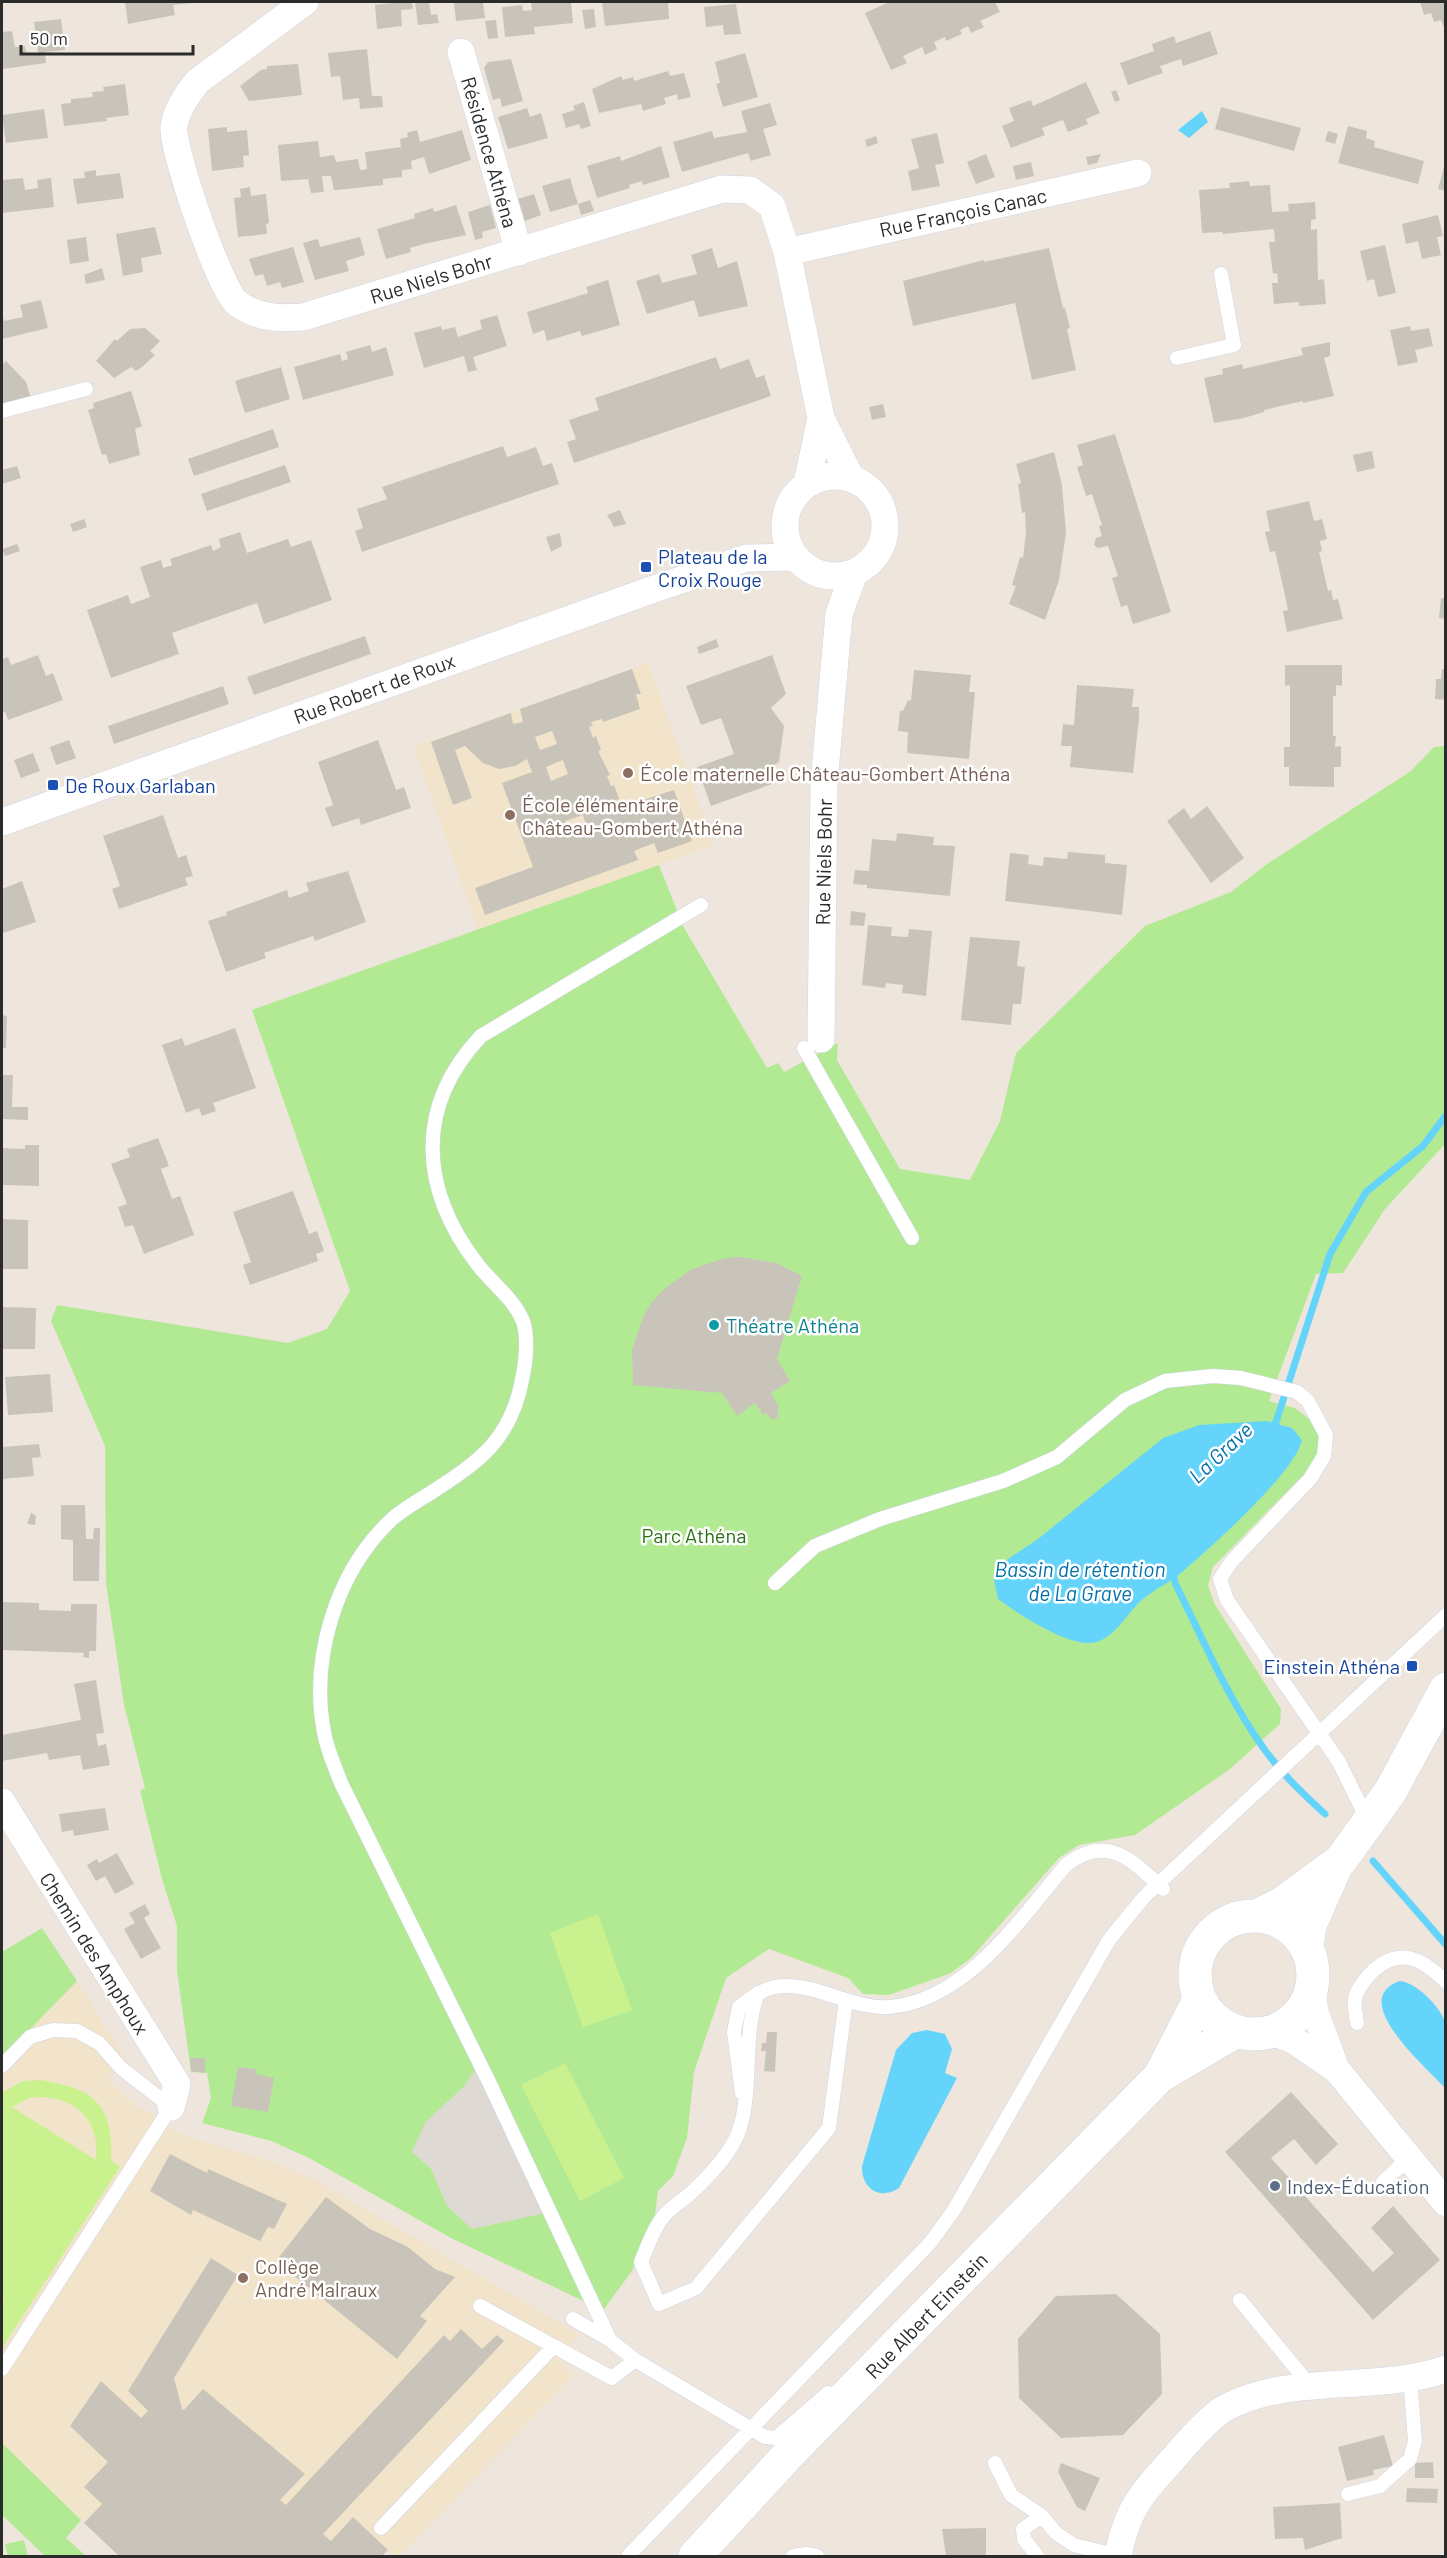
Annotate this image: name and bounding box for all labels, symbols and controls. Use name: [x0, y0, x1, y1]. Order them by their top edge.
scale bar: [21, 18, 194, 56]
text: 50 m: [30, 27, 68, 49]
street label: Résidence Athéna: [457, 74, 523, 230]
street label: Rue François Canac: [877, 183, 1049, 241]
street label: Rue Niels Bohr: [367, 248, 495, 308]
place label: Plateau de la Croix Rouge: [658, 544, 767, 591]
marker: Plateau de la Croix Rouge: [639, 560, 653, 574]
street label: Rue Robert de Roux: [290, 648, 458, 728]
place label: École maternelle Château-Gombert Athéna: [640, 761, 1010, 785]
marker: École maternelle Château-Gombert Athéna: [621, 766, 635, 780]
place label: De Roux Garlaban: [65, 773, 216, 797]
marker: De Roux Garlaban: [46, 778, 60, 792]
place label: École élémentaire Château-Gombert Athéna: [522, 792, 743, 839]
street label: Rue Niels Bohr: [810, 798, 836, 926]
marker: École élémentaire Château-Gombert Athéna: [503, 808, 517, 822]
place label: Théatre Athéna: [726, 1313, 859, 1337]
marker: Théatre Athéna: [707, 1318, 721, 1332]
water label: La Grave: [1183, 1416, 1257, 1488]
park label: Parc Athéna: [641, 1523, 747, 1547]
water label: Bassin de rétention de La Grave: [995, 1556, 1165, 1605]
place label: Einstein Athéna: [1263, 1654, 1400, 1678]
marker: Einstein Athéna: [1405, 1659, 1419, 1673]
street label: Chemin des Amphoux: [35, 1868, 155, 2039]
place label: Index-Éducation: [1287, 2174, 1429, 2198]
marker: Index-Éducation: [1268, 2179, 1282, 2193]
street label: Rue Albert Einstein: [860, 2247, 992, 2383]
place label: Collège André Malraux: [255, 2254, 378, 2301]
marker: Collège André Malraux: [236, 2271, 250, 2285]

